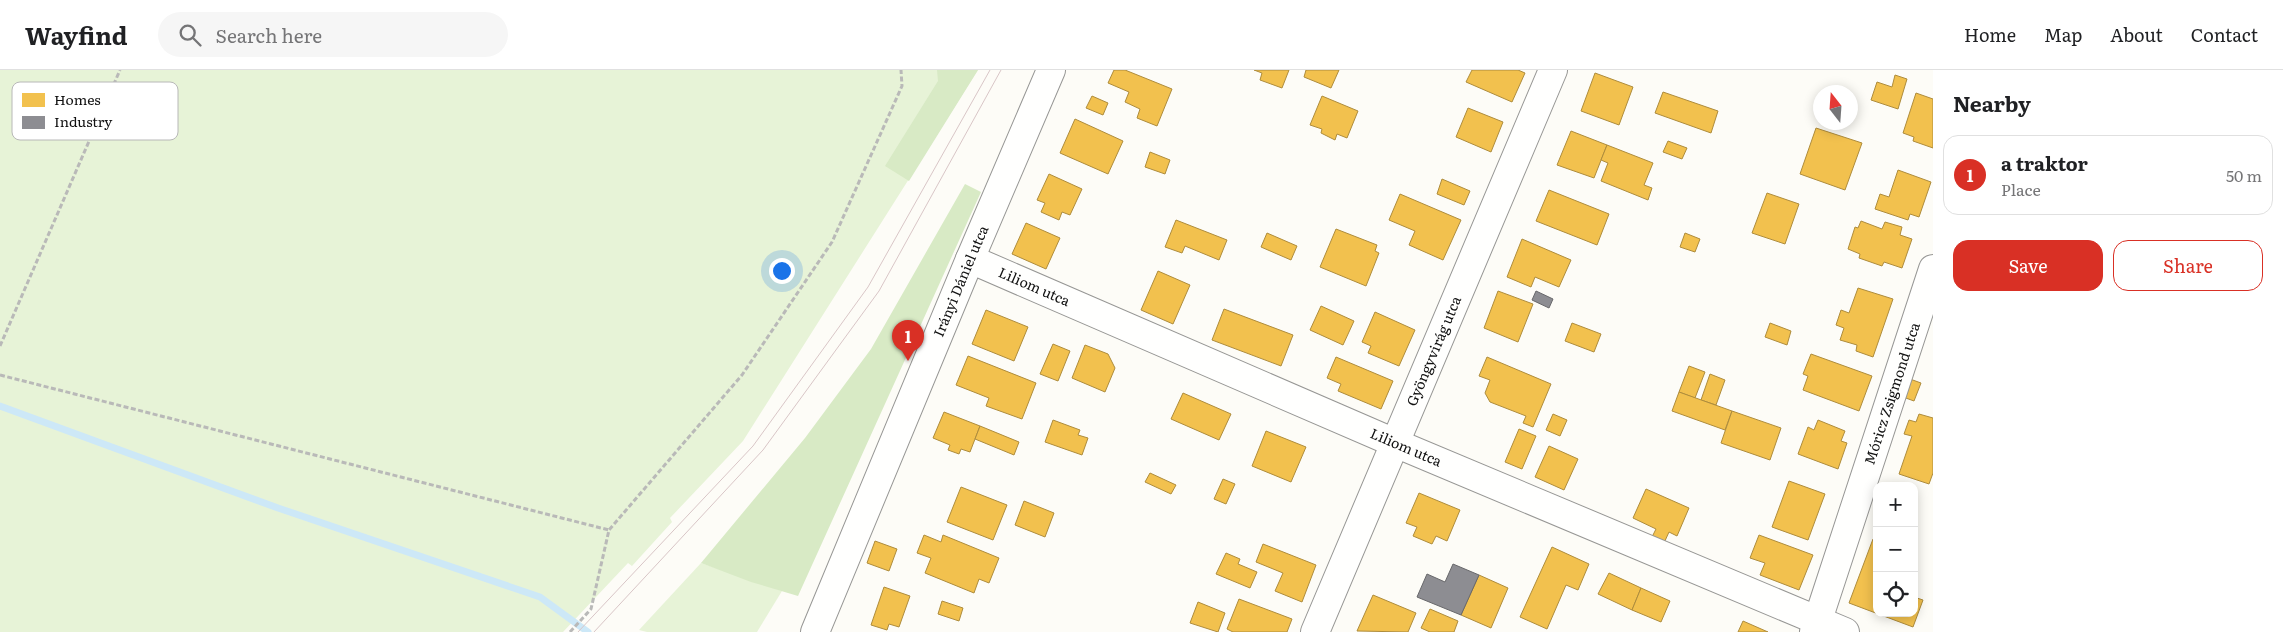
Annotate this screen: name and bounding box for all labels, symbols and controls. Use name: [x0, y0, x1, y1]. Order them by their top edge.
search box: [158, 12, 508, 57]
text: Wayfind: [25, 17, 128, 52]
icon: search: [176, 21, 204, 49]
text: Search here: [216, 21, 322, 49]
text: Home: [1964, 21, 2016, 48]
text: Map: [2044, 21, 2082, 48]
text: About: [2110, 21, 2163, 48]
text: Contact: [2191, 21, 2258, 48]
legend: [12, 82, 178, 140]
north arrow: [1813, 85, 1858, 130]
text: Nearby: [1953, 87, 2031, 118]
text: Homes: [54, 89, 101, 109]
text: Industry: [54, 111, 113, 131]
text: a traktor: [2001, 149, 2088, 177]
text: 1: [1967, 163, 1973, 187]
text: 50 m: [2226, 163, 2262, 187]
text: Place: [2001, 177, 2041, 201]
street label: Irányi Dániel utca: [928, 221, 992, 340]
button: Save: [1953, 240, 2103, 291]
button: Share: [2113, 240, 2263, 291]
your location: [769, 258, 795, 284]
street label: Liliom utca: [996, 262, 1074, 310]
street label: Gyöngyvirág utca: [1401, 292, 1465, 409]
street label: Móricz Zsigmond utca: [1859, 319, 1924, 467]
pin: 1: [892, 320, 924, 361]
street label: Liliom utca: [1367, 423, 1446, 471]
map controls: [1873, 482, 1918, 617]
button: +: [1873, 482, 1918, 527]
button: −: [1873, 527, 1918, 572]
button: locate: [1873, 572, 1918, 617]

